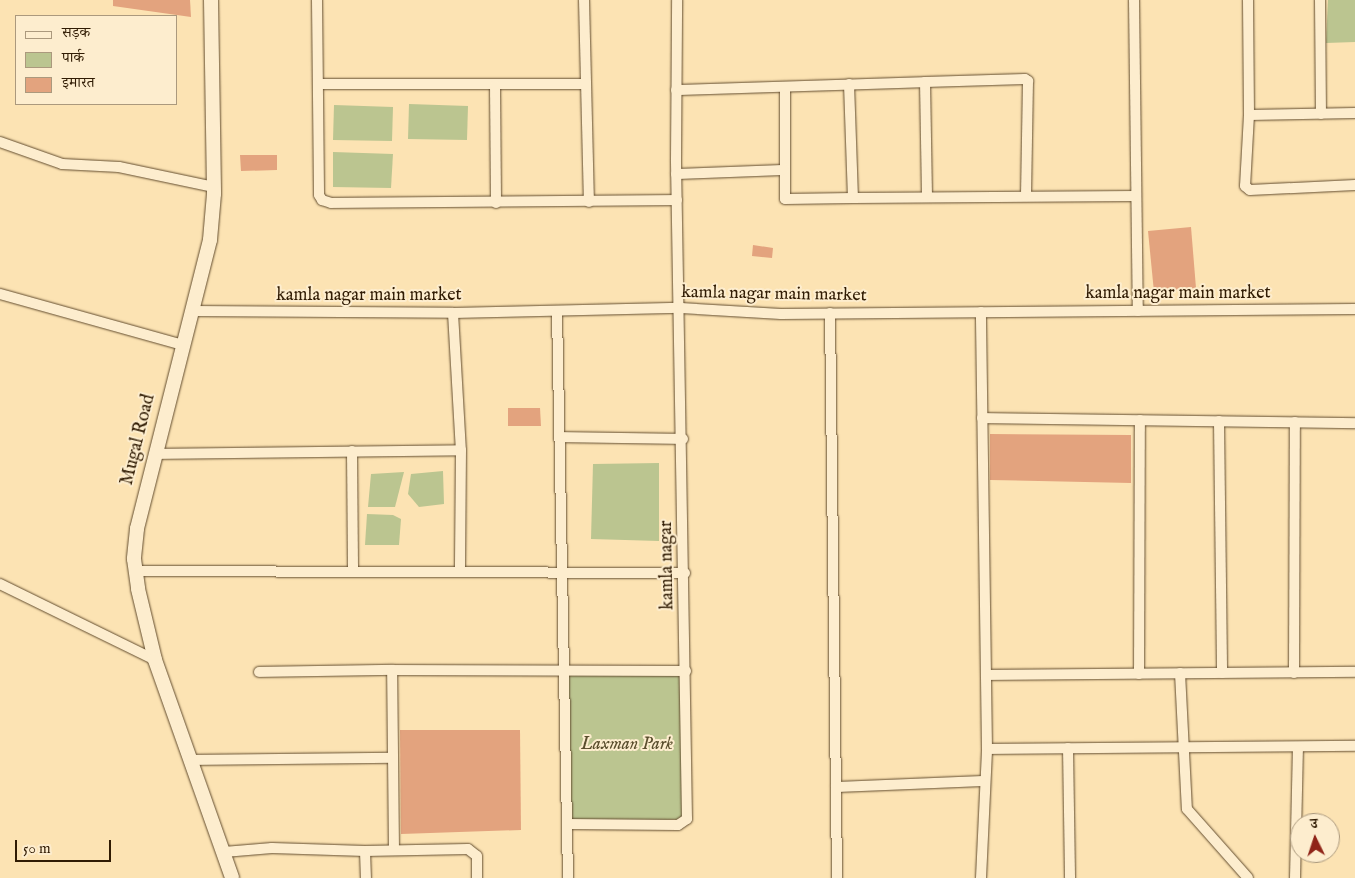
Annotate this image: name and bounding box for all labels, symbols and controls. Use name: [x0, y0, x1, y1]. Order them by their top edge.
legend: [15, 15, 178, 105]
text: सड़क: [62, 23, 90, 42]
text: पार्क: [62, 48, 84, 67]
text: इमारत: [62, 73, 95, 92]
street label: kamla nagar main market: [681, 283, 867, 307]
street label: kamla nagar main market: [1085, 283, 1271, 305]
street label: kamla nagar main market: [276, 285, 462, 307]
street label: Mugal Road: [117, 392, 161, 488]
street label: kamla nagar: [656, 520, 680, 610]
park label: Laxman Park: [581, 734, 673, 756]
north arrow: [1290, 813, 1340, 863]
text: उ: [1310, 815, 1318, 833]
scale bar: [18, 830, 114, 862]
text: 50 m: [23, 839, 51, 858]

